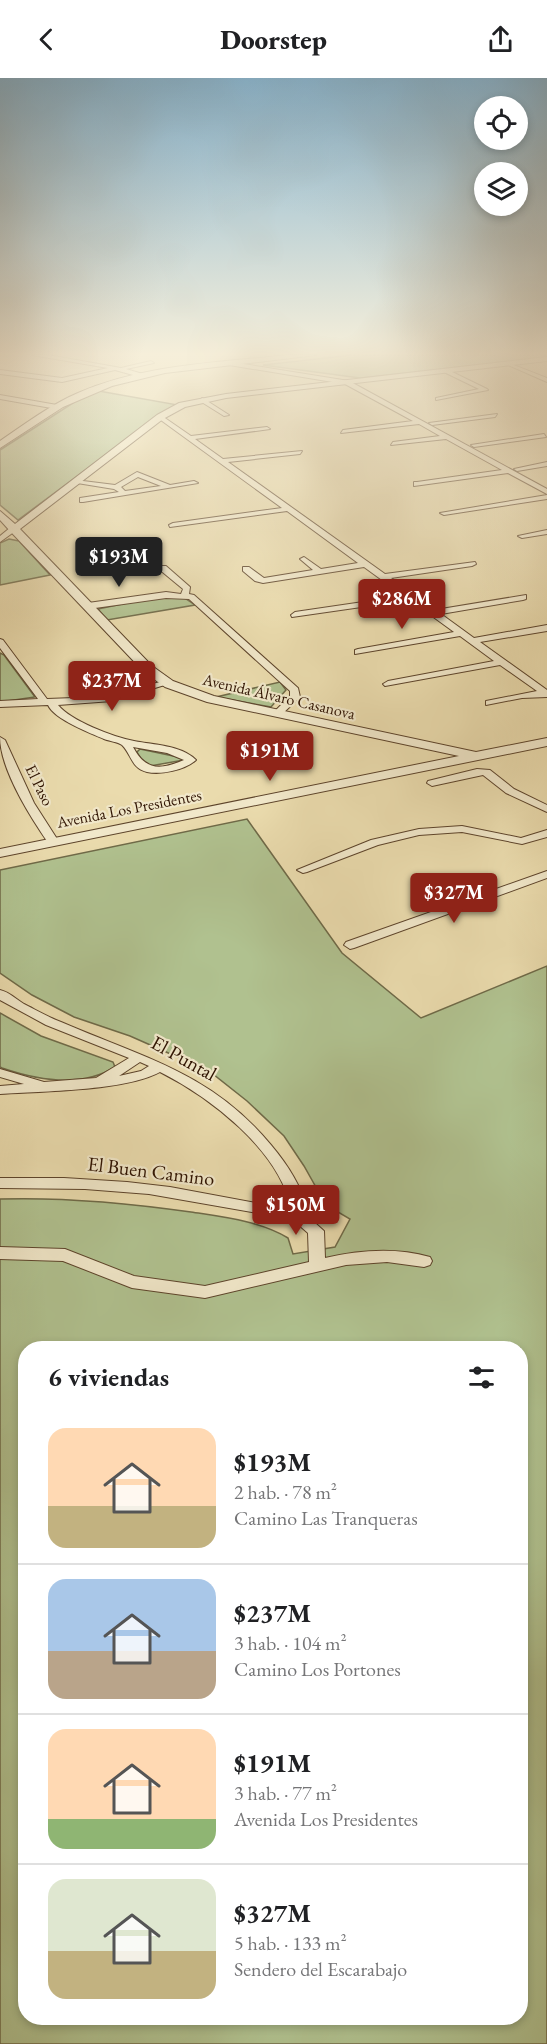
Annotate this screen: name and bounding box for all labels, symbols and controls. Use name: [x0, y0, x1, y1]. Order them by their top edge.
text: Doorstep: [220, 22, 327, 57]
icon: back: [30, 23, 63, 56]
icon: share: [484, 23, 517, 56]
map controls: [474, 96, 528, 216]
button: locate: [474, 96, 528, 150]
button: layers: [474, 162, 528, 216]
pin: $193M: [77, 537, 161, 588]
text: $193M: [89, 543, 149, 569]
pin: $286M: [360, 579, 444, 630]
text: $286M: [372, 585, 432, 611]
pin: $237M: [70, 661, 154, 712]
text: $237M: [82, 667, 142, 693]
street label: Avenida Álvaro Casanova: [200, 668, 358, 724]
pin: $191M: [228, 731, 312, 782]
text: $191M: [240, 737, 300, 763]
street label: El Paso: [21, 761, 59, 809]
street label: Avenida Los Presidentes: [54, 784, 203, 833]
pin: $327M: [412, 873, 496, 924]
text: $327M: [424, 879, 484, 905]
street label: El Puntal: [147, 1029, 222, 1087]
street label: El Buen Camino: [86, 1150, 216, 1192]
pin: $150M: [254, 1185, 338, 1236]
text: $150M: [266, 1191, 326, 1217]
text: 6 viviendas: [48, 1360, 169, 1394]
icon: filters: [465, 1361, 498, 1394]
text: $193M: [234, 1445, 311, 1479]
icon: home: [96, 1452, 168, 1524]
text: 2 hab. · 78 m²: [234, 1479, 337, 1505]
text: Camino Las Tranqueras: [234, 1505, 418, 1531]
text: $237M: [234, 1596, 311, 1630]
icon: home: [96, 1603, 168, 1675]
text: 3 hab. · 104 m²: [234, 1630, 347, 1656]
text: Camino Los Portones: [234, 1656, 401, 1682]
text: $191M: [234, 1746, 311, 1780]
icon: home: [96, 1753, 168, 1825]
text: 3 hab. · 77 m²: [234, 1780, 337, 1806]
text: Avenida Los Presidentes: [234, 1806, 418, 1832]
text: $327M: [234, 1896, 311, 1930]
icon: home: [96, 1903, 168, 1975]
text: 5 hab. · 133 m²: [234, 1930, 347, 1956]
text: Sendero del Escarabajo: [234, 1956, 407, 1982]

